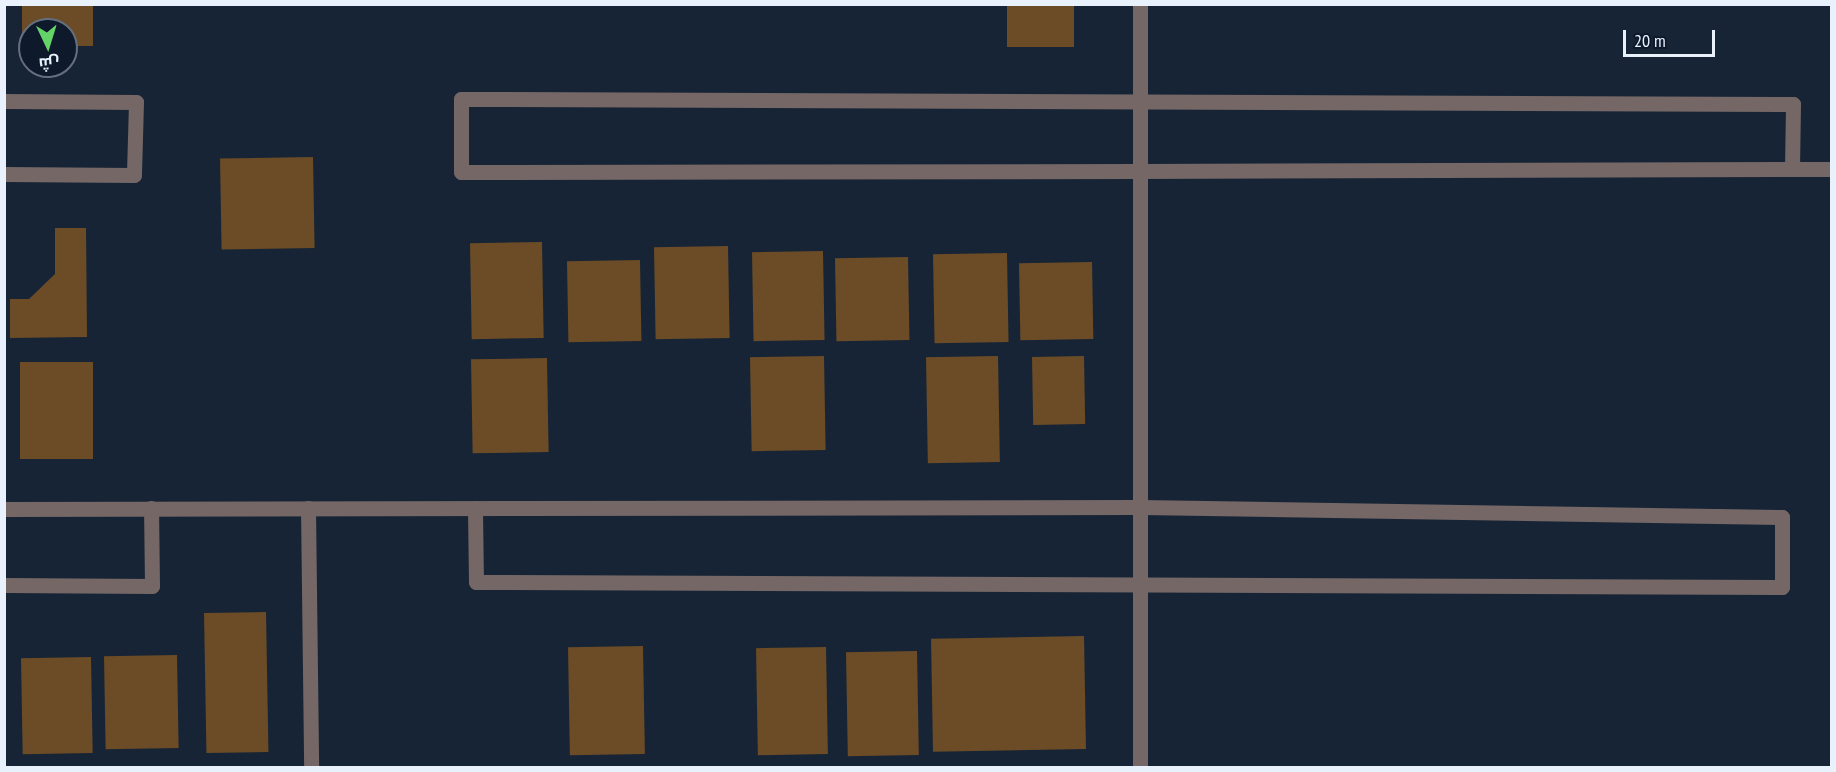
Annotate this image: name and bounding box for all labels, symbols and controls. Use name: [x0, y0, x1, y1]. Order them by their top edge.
north arrow: [18, 18, 78, 78]
scale bar: [1626, 18, 1718, 56]
text: 20 m: [1634, 29, 1666, 52]
text: ش: [38, 53, 60, 75]

